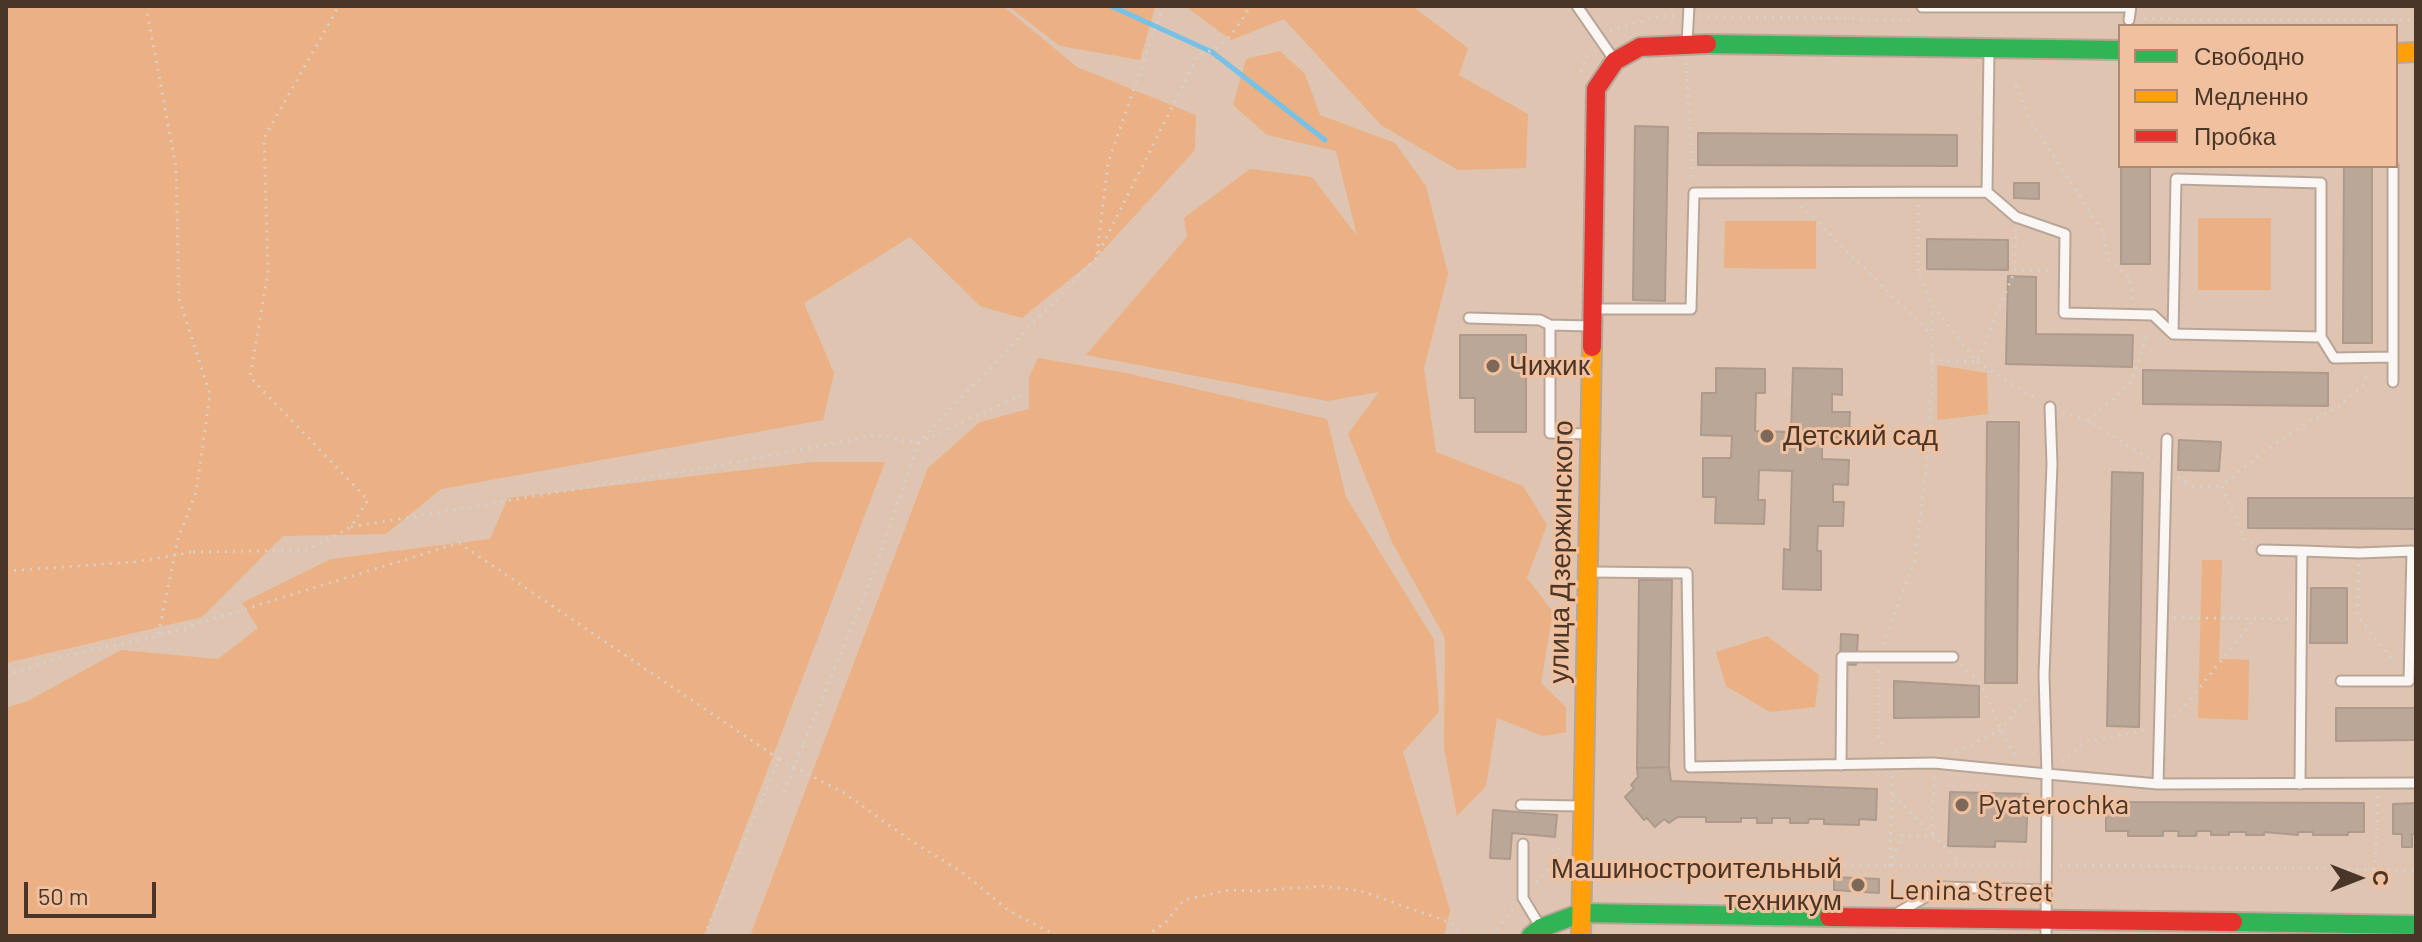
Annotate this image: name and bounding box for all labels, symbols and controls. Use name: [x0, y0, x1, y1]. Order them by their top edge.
legend: [2118, 24, 2398, 168]
text: Свободно: [2194, 41, 2304, 70]
text: Медленно: [2194, 81, 2308, 110]
text: Пробка: [2194, 121, 2276, 150]
place label: Чижик: [1509, 349, 1590, 383]
marker: Чижик: [1484, 357, 1502, 375]
place label: Детский сад: [1783, 419, 1938, 453]
street label: улица Дзержинского: [1542, 420, 1580, 684]
marker: Детский сад: [1758, 427, 1776, 445]
place label: Pyaterochka: [1978, 788, 2129, 822]
marker: Pyaterochka: [1953, 796, 1971, 814]
north arrow: [2318, 838, 2398, 918]
place label: Машиностроительный техникум: [1551, 852, 1842, 918]
scale bar: [28, 866, 160, 916]
text: С: [2369, 870, 2395, 886]
street label: Lenina Street: [1888, 873, 2054, 909]
marker: Машиностроительный техникум: [1849, 876, 1867, 894]
text: 50 m: [38, 881, 89, 910]

